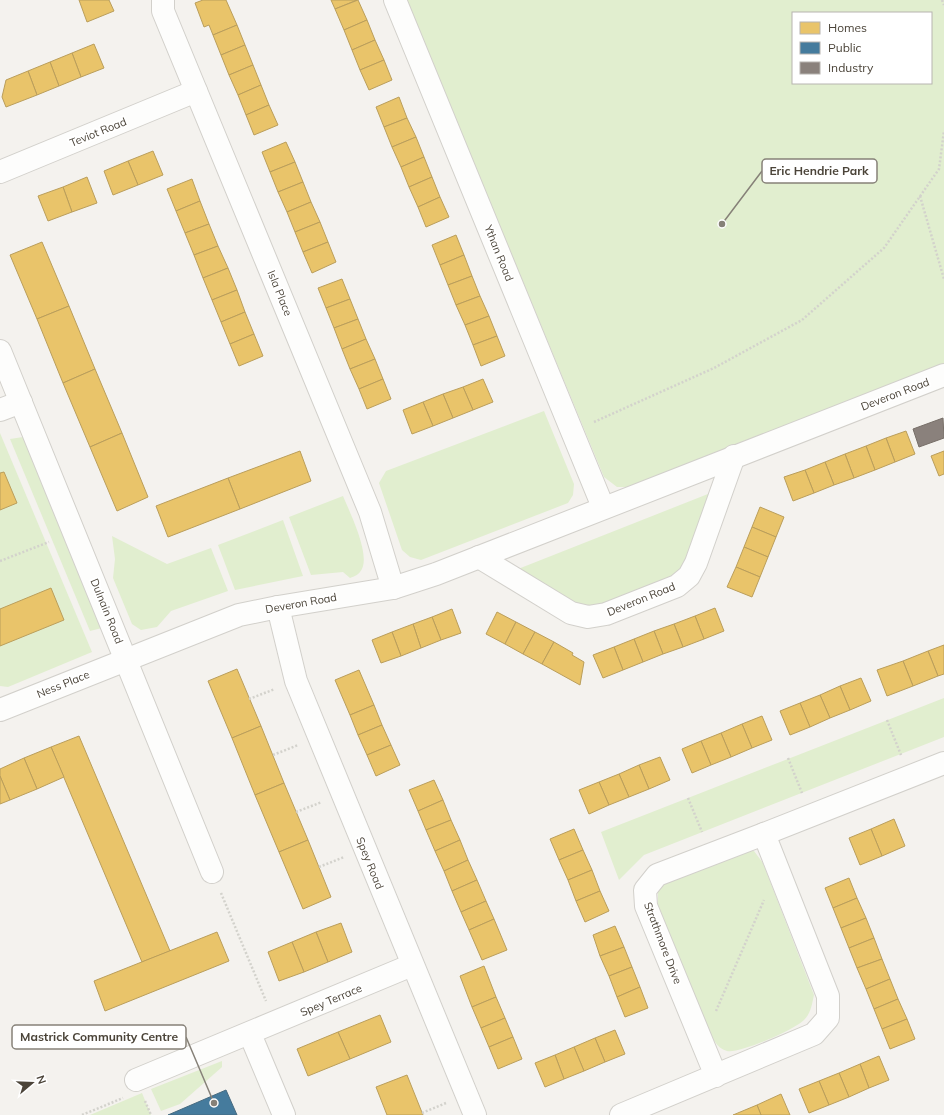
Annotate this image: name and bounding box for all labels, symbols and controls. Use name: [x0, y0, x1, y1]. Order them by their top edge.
legend: [792, 12, 932, 84]
text: Homes: [828, 20, 867, 35]
text: Public: [828, 40, 862, 55]
text: Industry: [828, 60, 874, 75]
street label: Teviot Road: [68, 114, 128, 150]
callout: Eric Hendrie Park: [762, 159, 877, 183]
text: Eric Hendrie Park: [769, 163, 869, 178]
street label: Ythan Road: [481, 222, 517, 283]
street label: Isla Place: [265, 268, 296, 318]
street label: Deveron Road: [859, 374, 931, 414]
street label: Dulnain Road: [88, 576, 126, 646]
street label: Deveron Road: [605, 579, 677, 619]
street label: Deveron Road: [264, 590, 338, 616]
street label: Ness Place: [35, 667, 91, 701]
street label: Spey Road: [353, 835, 387, 891]
street label: Strathmore Drive: [641, 900, 685, 986]
street label: Spey Terrace: [298, 981, 364, 1019]
callout: Mastrick Community Centre: [12, 1025, 186, 1049]
text: Mastrick Community Centre: [20, 1029, 178, 1044]
north arrow: [12, 1063, 52, 1103]
text: N: [33, 1074, 49, 1086]

